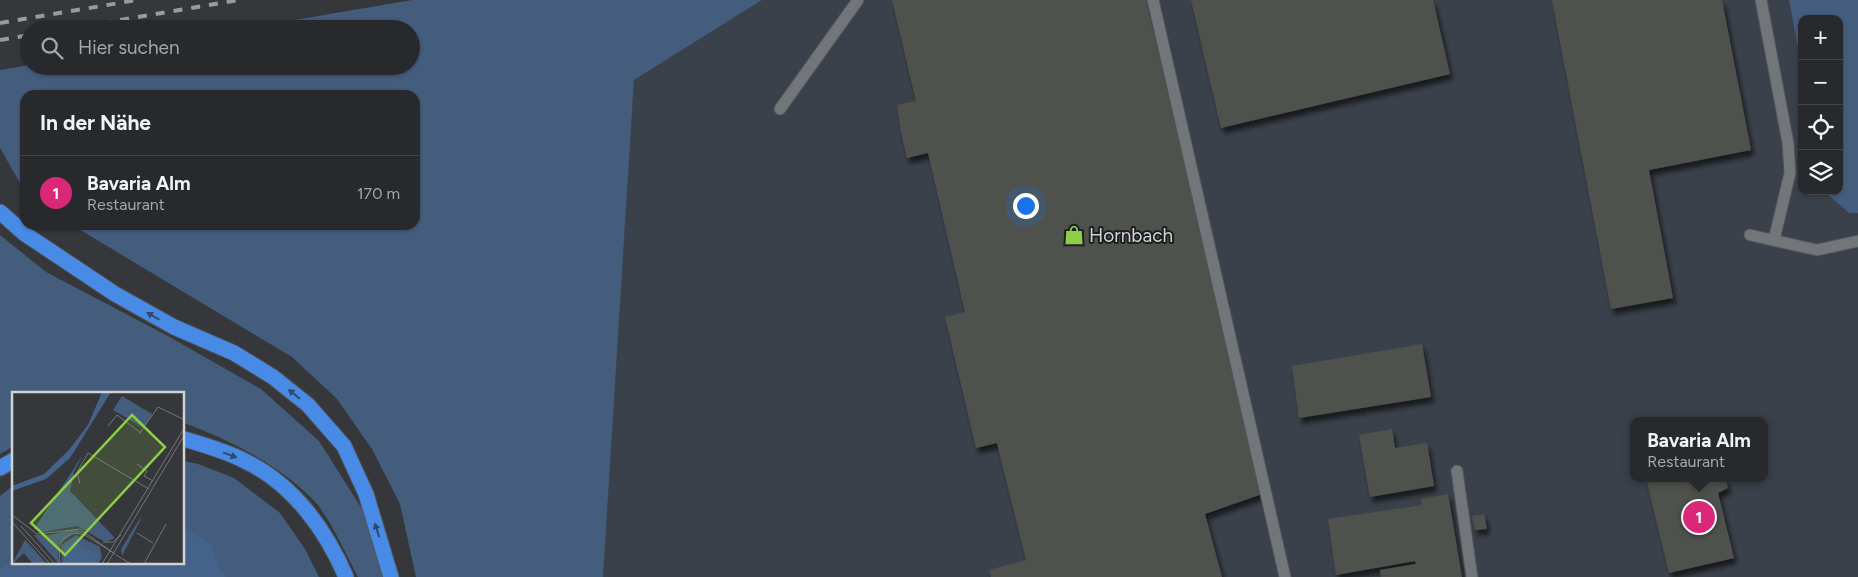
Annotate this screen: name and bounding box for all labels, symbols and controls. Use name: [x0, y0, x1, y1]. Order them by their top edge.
map controls: [1798, 15, 1843, 195]
button: +: [1798, 15, 1843, 60]
search box: [20, 20, 420, 75]
icon: search: [38, 34, 66, 62]
text: Hier suchen: [78, 36, 179, 59]
button: −: [1798, 60, 1843, 105]
button: locate: [1798, 105, 1843, 150]
text: In der Nähe: [40, 110, 151, 135]
button: layers: [1798, 150, 1843, 195]
text: Bavaria Alm: [87, 172, 191, 195]
text: 1: [53, 184, 59, 203]
text: 170 m: [357, 184, 400, 203]
your location: [1013, 193, 1039, 219]
text: Restaurant: [87, 195, 165, 214]
shop icon: Hornbach: [1063, 224, 1085, 246]
place label: Hornbach: [1089, 224, 1173, 247]
one-way arrow: [146, 311, 160, 320]
one-way arrow: [288, 389, 301, 400]
inset map: [12, 392, 185, 564]
popup: [1630, 417, 1768, 482]
text: Bavaria Alm: [1647, 429, 1751, 452]
one-way arrow: [223, 451, 237, 459]
text: Restaurant: [1647, 452, 1725, 471]
pin: 1: [1683, 498, 1715, 536]
one-way arrow: [373, 522, 381, 537]

